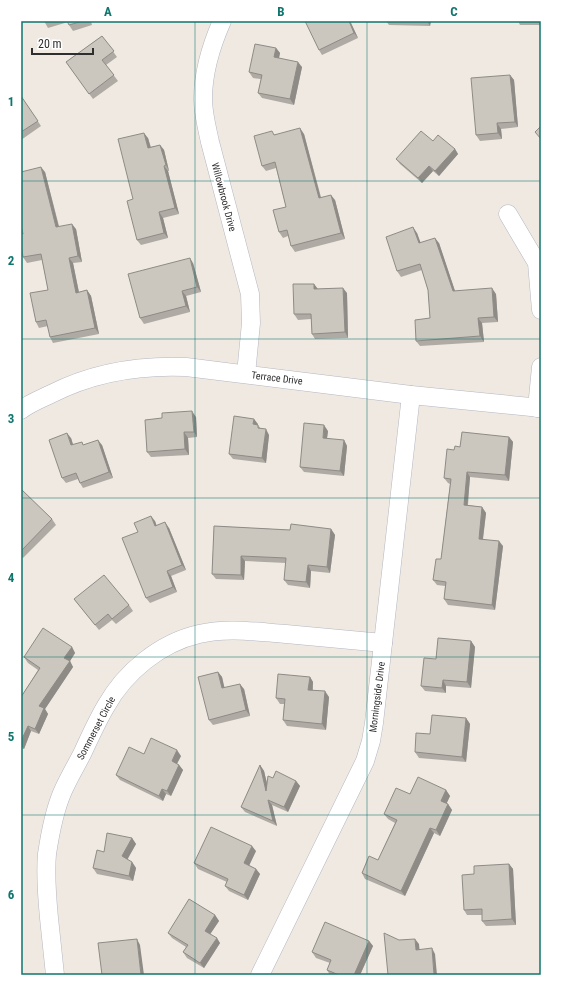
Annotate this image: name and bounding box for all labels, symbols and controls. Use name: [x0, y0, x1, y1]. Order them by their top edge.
text: A: [104, 4, 112, 19]
text: B: [277, 4, 285, 19]
text: C: [450, 4, 458, 19]
scale bar: [32, 30, 93, 56]
text: 20 m: [38, 37, 62, 51]
text: 1: [8, 94, 14, 109]
street label: Willowbrook Drive: [210, 161, 239, 233]
text: 2: [8, 253, 15, 268]
street label: Terrace Drive: [251, 369, 304, 387]
text: 3: [8, 411, 14, 426]
text: 4: [8, 570, 15, 585]
street label: Morningside Drive: [367, 661, 387, 733]
street label: Sommerset Circle: [75, 694, 117, 761]
text: 5: [8, 729, 15, 744]
text: 6: [8, 887, 15, 902]

